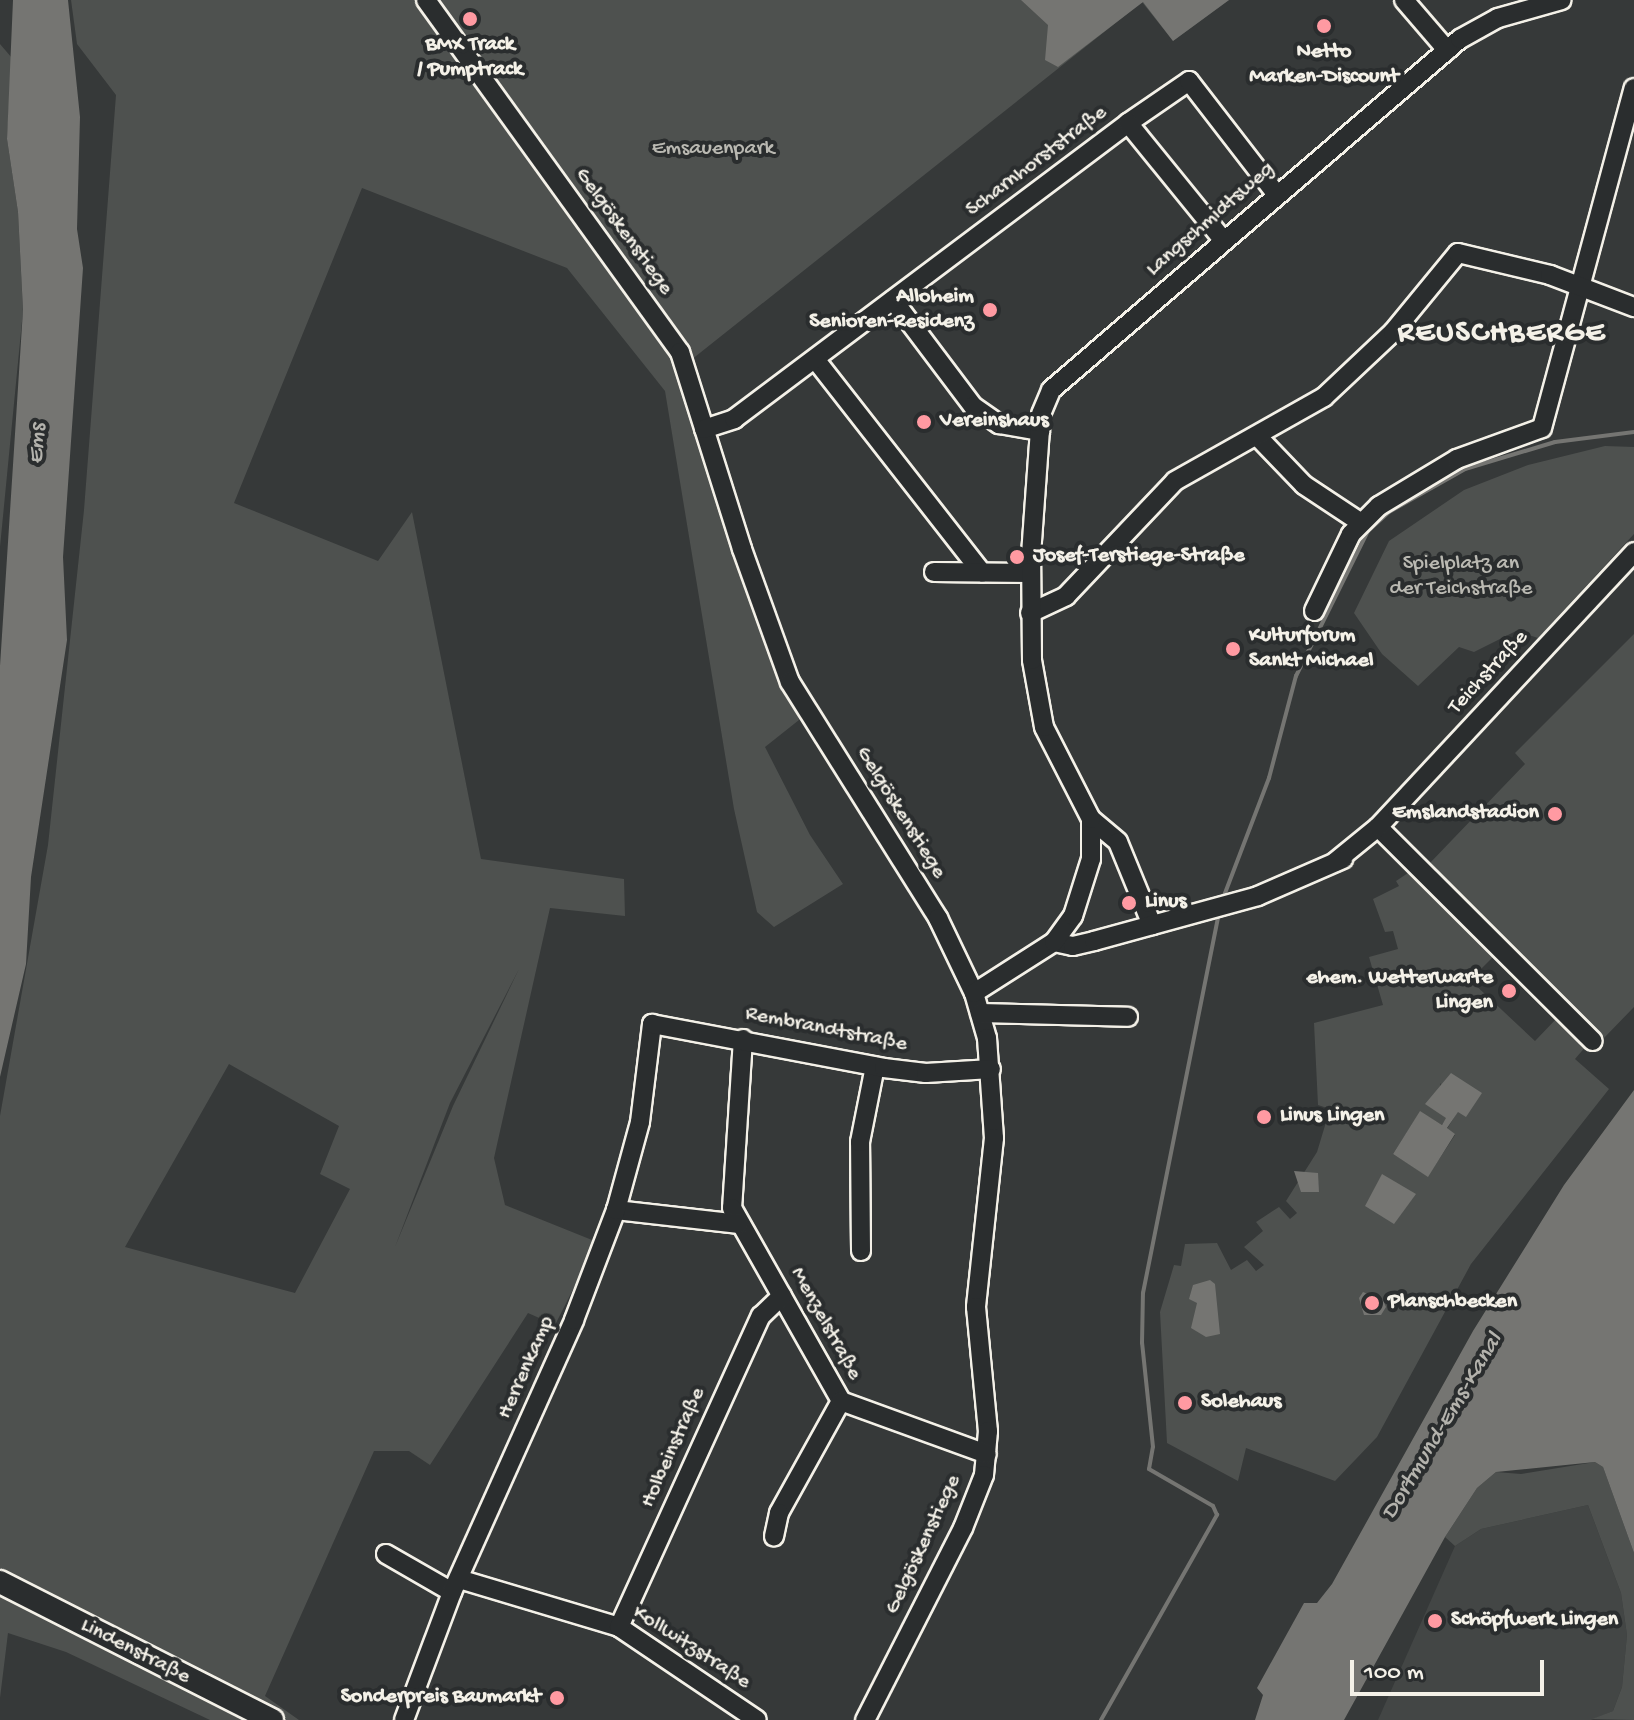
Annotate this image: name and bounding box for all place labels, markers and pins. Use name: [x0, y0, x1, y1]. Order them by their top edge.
marker: BMX Track / Pumptrack: [461, 10, 479, 28]
marker: Netto Marken-Discount: [1315, 17, 1333, 35]
place label: BMX Track / Pumptrack: [417, 32, 523, 84]
place label: Netto Marken-Discount: [1249, 39, 1399, 90]
place label: Alloheim Senioren-Residenz: [809, 284, 974, 336]
marker: Alloheim Senioren-Residenz: [981, 301, 999, 319]
place label: Vereinshaus: [940, 409, 1049, 435]
marker: Vereinshaus: [915, 413, 933, 431]
place label: Josef-Terstiege-Straße: [1033, 544, 1245, 570]
marker: Josef-Terstiege-Straße: [1008, 548, 1026, 566]
place label: Kulturforum Sankt Michael: [1249, 623, 1374, 674]
marker: Kulturforum Sankt Michael: [1224, 640, 1242, 658]
place label: Emslandstadion: [1392, 801, 1539, 827]
marker: Emslandstadion: [1546, 805, 1564, 823]
place label: Linus: [1145, 890, 1187, 916]
marker: Linus: [1120, 894, 1138, 912]
place label: ehem. Wetterwarte Lingen: [1306, 965, 1493, 1016]
marker: ehem. Wetterwarte Lingen: [1500, 982, 1518, 1000]
place label: Linus Lingen: [1280, 1104, 1385, 1130]
marker: Linus Lingen: [1255, 1108, 1273, 1126]
place label: Planschbecken: [1388, 1290, 1517, 1316]
marker: Planschbecken: [1363, 1294, 1381, 1312]
place label: Solehaus: [1201, 1390, 1281, 1416]
marker: Solehaus: [1176, 1394, 1194, 1412]
place label: Schöpfwerk Lingen: [1451, 1608, 1618, 1634]
marker: Schöpfwerk Lingen: [1426, 1612, 1444, 1630]
place label: Sonderpreis Baumarkt: [341, 1685, 541, 1711]
marker: Sonderpreis Baumarkt: [548, 1689, 566, 1707]

